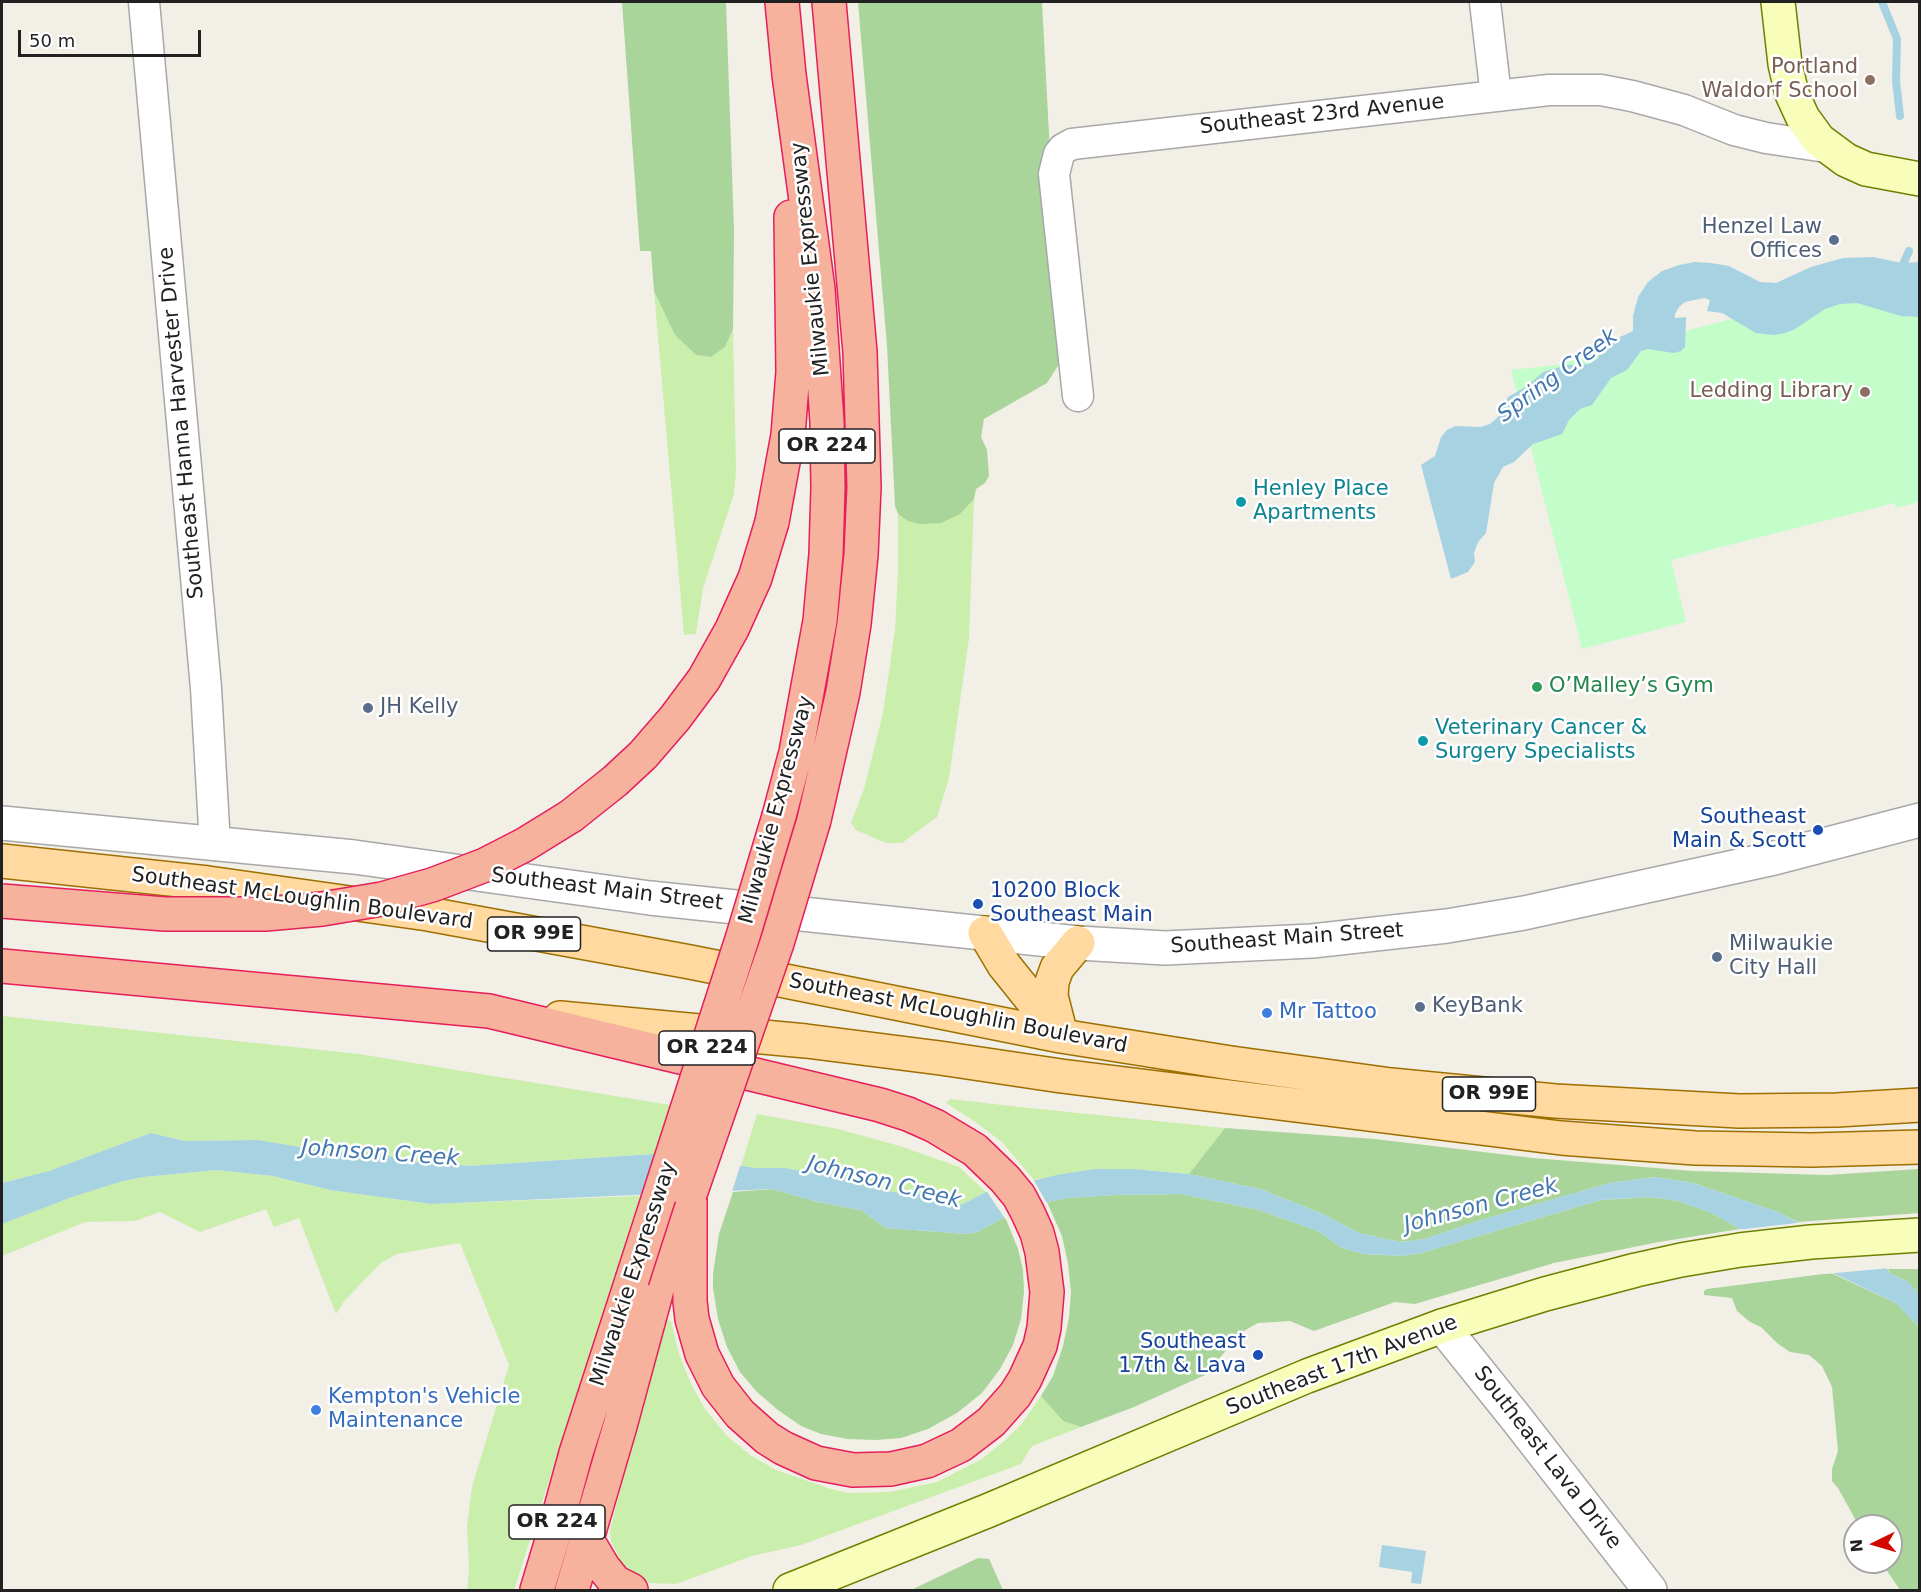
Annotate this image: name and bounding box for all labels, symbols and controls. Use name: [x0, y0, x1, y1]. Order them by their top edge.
scale bar: [21, 18, 204, 56]
text: 50 m: [29, 30, 75, 51]
place label: Portland Waldorf School: [1701, 55, 1858, 105]
marker: Portland Waldorf School: [1863, 73, 1877, 87]
street label: Southeast 23rd Avenue: [1199, 90, 1445, 140]
street label: Milwaukie Expressway: [786, 141, 836, 377]
place label: Henzel Law Offices: [1702, 215, 1822, 265]
marker: Henzel Law Offices: [1827, 233, 1841, 247]
street label: Southeast Hanna Harvester Drive: [154, 246, 210, 600]
water label: Spring Creek: [1493, 324, 1623, 428]
place label: Ledding Library: [1690, 379, 1853, 405]
marker: Ledding Library: [1858, 385, 1872, 399]
road number: OR 224: [779, 429, 875, 463]
place label: Henley Place Apartments: [1253, 477, 1389, 527]
marker: Henley Place Apartments: [1234, 495, 1248, 509]
place label: O’Malley’s Gym: [1549, 674, 1714, 700]
marker: O’Malley’s Gym: [1530, 680, 1544, 694]
street label: Milwaukie Expressway: [734, 693, 820, 927]
place label: JH Kelly: [380, 695, 458, 721]
marker: JH Kelly: [361, 701, 375, 715]
place label: Veterinary Cancer & Surgery Specialists: [1435, 716, 1647, 766]
marker: Veterinary Cancer & Surgery Specialists: [1416, 734, 1430, 748]
place label: Southeast Main & Scott: [1672, 805, 1806, 855]
marker: Southeast Main & Scott: [1811, 823, 1825, 837]
street label: Southeast McLoughlin Boulevard: [130, 863, 474, 935]
street label: Southeast Main Street: [490, 863, 724, 917]
place label: 10200 Block Southeast Main: [990, 879, 1153, 929]
marker: 10200 Block Southeast Main: [971, 897, 985, 911]
road number: OR 99E: [488, 917, 580, 951]
street label: Southeast Main Street: [1170, 918, 1404, 960]
place label: Milwaukie City Hall: [1729, 932, 1833, 982]
marker: Milwaukie City Hall: [1710, 950, 1724, 964]
street label: Southeast McLoughlin Boulevard: [787, 969, 1129, 1059]
place label: KeyBank: [1432, 994, 1523, 1020]
place label: Mr Tattoo: [1279, 1000, 1377, 1026]
marker: KeyBank: [1413, 1000, 1427, 1014]
marker: Mr Tattoo: [1260, 1006, 1274, 1020]
road number: OR 224: [659, 1031, 755, 1065]
road number: OR 99E: [1442, 1077, 1536, 1111]
water label: Johnson Creek: [300, 1135, 460, 1173]
water label: Johnson Creek: [804, 1151, 964, 1215]
street label: Milwaukie Expressway: [586, 1158, 682, 1390]
water label: Johnson Creek: [1401, 1173, 1561, 1239]
street label: Southeast 17th Avenue: [1223, 1310, 1461, 1422]
place label: Southeast 17th & Lava: [1118, 1330, 1246, 1380]
marker: Southeast 17th & Lava: [1251, 1348, 1265, 1362]
street label: Southeast Lava Drive: [1468, 1362, 1626, 1554]
place label: Kempton's Vehicle Maintenance: [328, 1385, 520, 1435]
marker: Kempton's Vehicle Maintenance: [309, 1403, 323, 1417]
road number: OR 224: [509, 1505, 605, 1539]
north arrow: [1843, 1514, 1903, 1574]
text: N: [1847, 1538, 1867, 1553]

